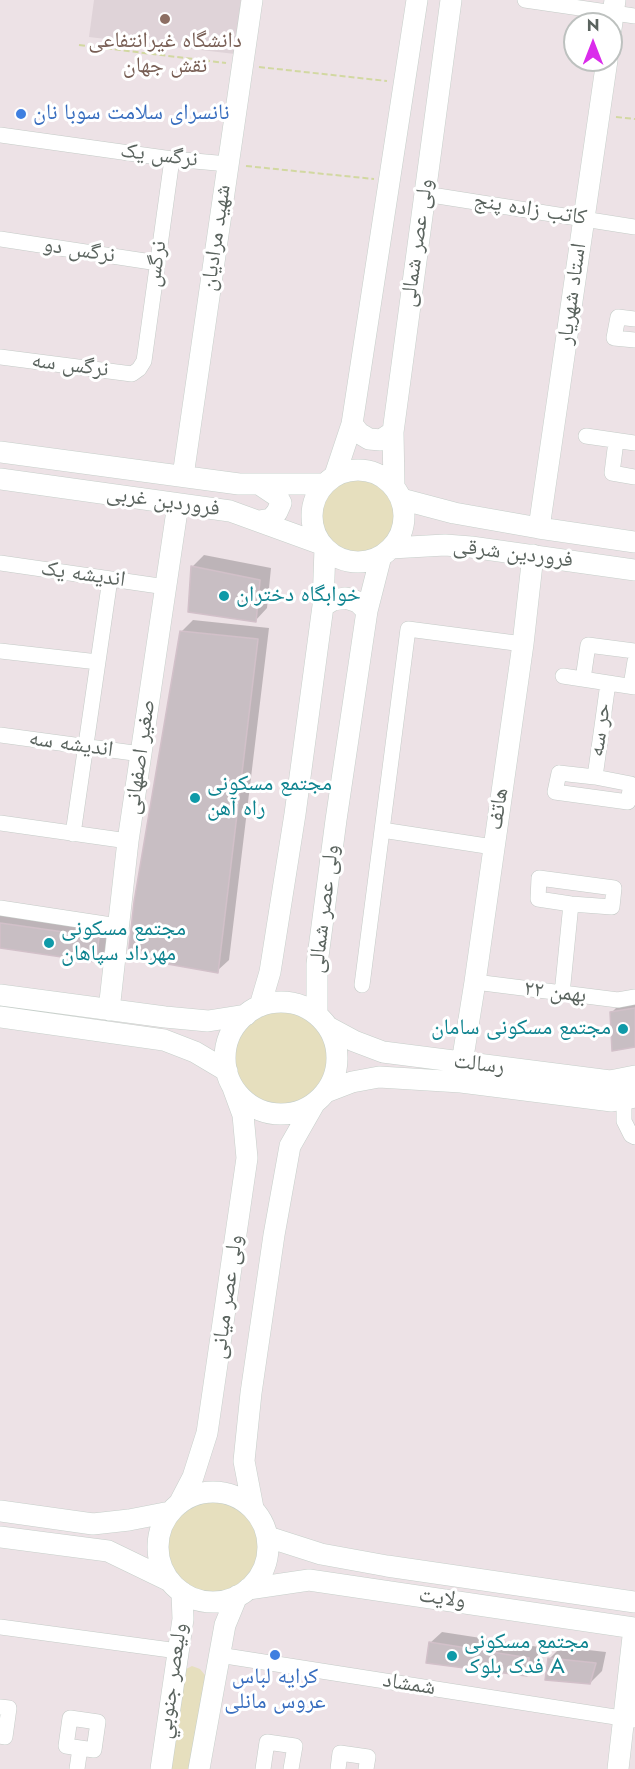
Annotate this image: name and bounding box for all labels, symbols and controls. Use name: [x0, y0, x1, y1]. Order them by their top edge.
marker: دانشگاه غیرانتفاعی نقش جهان: [158, 12, 172, 26]
north arrow: [563, 12, 623, 72]
text: N: [587, 14, 599, 37]
place label: دانشگاه غیرانتفاعی نقش جهان: [88, 29, 242, 80]
place label: نانسرای سلامت سوبا نان: [33, 101, 230, 127]
marker: نانسرای سلامت سوبا نان: [14, 107, 28, 121]
street label: نرگس یک: [119, 138, 199, 174]
street label: ولی عصر شمالی: [396, 177, 440, 309]
street label: شهید مرادیان: [196, 183, 238, 293]
street label: کاتب زاده پنج: [472, 188, 588, 232]
street label: نرگس دو: [41, 232, 117, 270]
street label: نرگس: [141, 239, 173, 289]
street label: استاد شهریار: [553, 242, 593, 346]
street label: نرگس سه: [30, 348, 110, 384]
street label: فروردین غربی: [105, 481, 221, 523]
street label: فروردین شرقی: [451, 534, 575, 574]
street label: اندیشه یک: [39, 556, 127, 594]
place label: خوابگاه دختران: [236, 583, 361, 609]
marker: خوابگاه دختران: [217, 589, 231, 603]
street label: صغیر اصفهانی: [120, 698, 162, 816]
street label: حر سه: [584, 701, 618, 759]
street label: اندیشه سه: [27, 726, 115, 764]
place label: مجتمع مسکونی راه آهن: [207, 772, 332, 824]
street label: هاتف: [483, 786, 515, 832]
marker: مجتمع مسکونی راه آهن: [188, 791, 202, 805]
street label: ولی عصر شمالی: [304, 843, 346, 975]
place label: مجتمع مسکونی مهرداد سپاهان: [61, 917, 186, 968]
marker: مجتمع مسکونی مهرداد سپاهان: [42, 936, 56, 950]
street label: ۲۲ بهمن: [522, 976, 588, 1010]
place label: مجتمع مسکونی سامان: [431, 1016, 611, 1042]
marker: مجتمع مسکونی سامان: [616, 1022, 630, 1036]
street label: رسالت: [452, 1049, 506, 1081]
street label: ولی عصر میانی: [206, 1233, 250, 1361]
street label: ولایت: [417, 1583, 467, 1615]
street label: وليعصر جنوبي: [152, 1621, 194, 1741]
place label: مجتمع مسکونی فدک بلوک A: [464, 1630, 589, 1682]
marker: کرایه لباس عروس مانلی: [268, 1648, 282, 1662]
marker: مجتمع مسکونی فدک بلوک A: [445, 1649, 459, 1663]
place label: کرایه لباس عروس مانلی: [224, 1665, 326, 1717]
street label: شمشاد: [381, 1668, 437, 1702]

